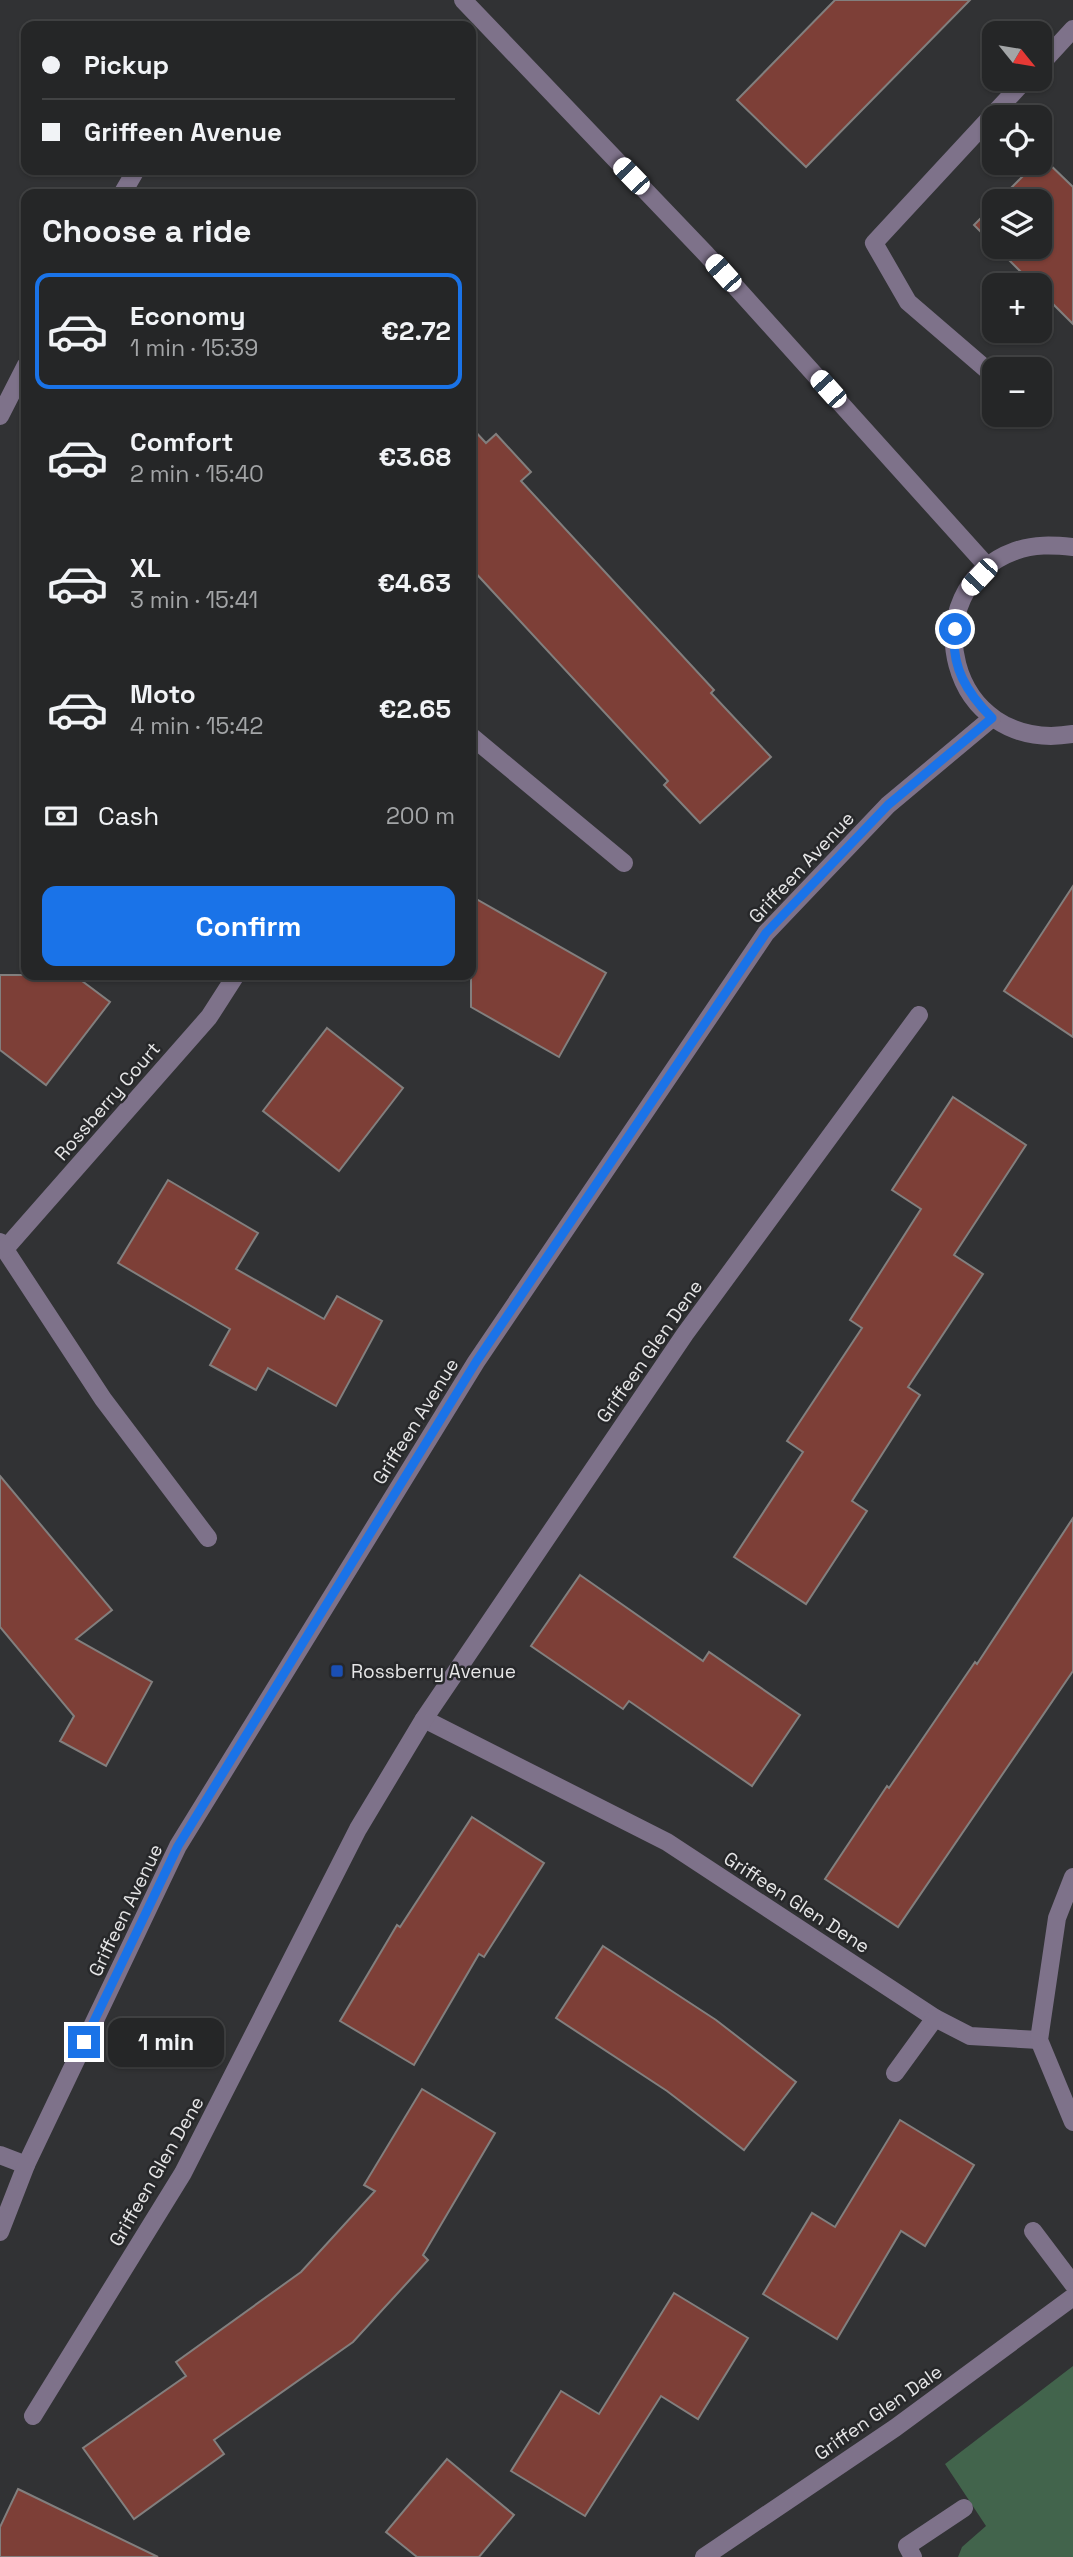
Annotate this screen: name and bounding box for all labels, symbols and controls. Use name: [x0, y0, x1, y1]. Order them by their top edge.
north arrow: [982, 21, 1052, 91]
map controls: [982, 21, 1052, 427]
text: Pickup: [84, 48, 169, 82]
button: locate: [982, 105, 1052, 175]
text: Griffeen Avenue: [84, 115, 282, 149]
car: [609, 154, 654, 198]
button: layers: [982, 189, 1052, 259]
text: Choose a ride: [42, 211, 252, 251]
car: [702, 250, 745, 296]
button: +: [982, 273, 1052, 343]
text: Economy: [130, 299, 246, 333]
icon: car: [46, 300, 109, 363]
text: €2.72: [381, 314, 451, 348]
text: 1 min · 15:39: [130, 333, 258, 363]
button: −: [982, 357, 1052, 427]
car: [807, 366, 850, 412]
text: Comfort: [130, 425, 233, 459]
icon: car: [46, 426, 109, 489]
text: €3.68: [378, 440, 451, 474]
text: 2 min · 15:40: [130, 459, 264, 489]
text: XL: [130, 551, 161, 585]
icon: car: [46, 552, 109, 615]
car: [957, 554, 1002, 600]
text: €4.63: [377, 566, 451, 600]
text: 3 min · 15:41: [130, 585, 258, 615]
route start: [939, 613, 971, 645]
text: Moto: [130, 677, 196, 711]
icon: car: [46, 678, 109, 741]
text: €2.65: [379, 692, 451, 726]
text: 4 min · 15:42: [130, 711, 263, 741]
icon: cash: [42, 797, 80, 835]
text: Cash: [98, 799, 159, 833]
text: 200 m: [386, 801, 455, 831]
street label: Griffeen Avenue: [743, 806, 860, 929]
button: Confirm: [42, 886, 455, 966]
street label: Rossberry Court: [49, 1037, 166, 1166]
street label: Griffeen Glen Dene: [591, 1275, 708, 1428]
street label: Griffeen Avenue: [367, 1353, 464, 1489]
place label: Rossberry Avenue: [351, 1659, 516, 1684]
marker: Rossberry Avenue: [329, 1663, 345, 1679]
street label: Griffeen Avenue: [83, 1840, 168, 1981]
street label: Griffeen Glen Dene: [719, 1846, 874, 1959]
callout: 1 min: [108, 2018, 224, 2066]
route end: [68, 2026, 100, 2058]
text: 1 min: [138, 2027, 194, 2057]
street label: Griffeen Glen Dene: [103, 2092, 210, 2251]
street label: Griffen Glen Dale: [809, 2359, 947, 2466]

